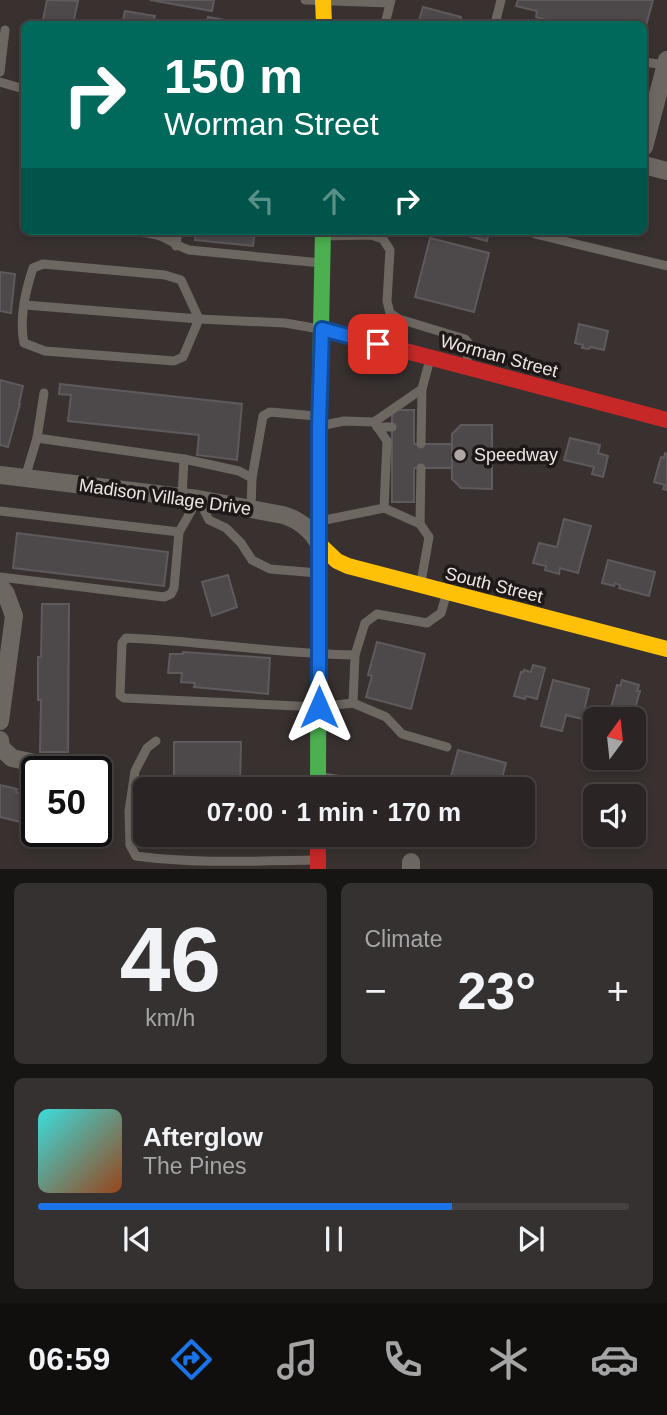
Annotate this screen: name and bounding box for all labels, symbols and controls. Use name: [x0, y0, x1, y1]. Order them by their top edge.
icon: right: [49, 49, 140, 140]
text: 150 m: [164, 49, 303, 103]
text: Worman Street: [164, 106, 379, 142]
icon: left: [242, 182, 280, 220]
icon: ahead: [315, 182, 353, 220]
icon: right: [388, 182, 426, 220]
pin: [348, 314, 408, 374]
icon: arrive: [359, 325, 397, 363]
street label: Worman Street: [438, 331, 560, 381]
place label: Speedway: [474, 445, 558, 465]
marker: Speedway: [452, 447, 468, 463]
street label: Madison Village Drive: [78, 475, 252, 519]
street label: South Street: [443, 563, 545, 607]
position arrow: [282, 670, 356, 744]
north arrow: [583, 707, 646, 770]
map controls: [583, 707, 646, 847]
speed limit sign: 50: [21, 756, 112, 847]
button: sound: [583, 784, 646, 847]
text: 07:00 · 1 min · 170 m: [207, 797, 461, 827]
text: 46: [120, 909, 221, 1010]
text: Climate: [365, 926, 442, 952]
text: 23°: [457, 962, 536, 1020]
text: −: [365, 970, 387, 1012]
text: +: [607, 970, 629, 1012]
text: km/h: [145, 1005, 195, 1031]
text: Afterglow: [143, 1122, 263, 1152]
text: The Pines: [143, 1153, 247, 1179]
icon: previous: [118, 1220, 156, 1258]
icon: pause: [315, 1220, 353, 1258]
icon: next: [512, 1220, 550, 1258]
icon: directions: [167, 1335, 216, 1384]
icon: music: [273, 1335, 322, 1384]
icon: phone: [378, 1335, 427, 1384]
icon: climate: [484, 1335, 533, 1384]
icon: car: [590, 1335, 639, 1384]
text: 06:59: [28, 1341, 110, 1377]

